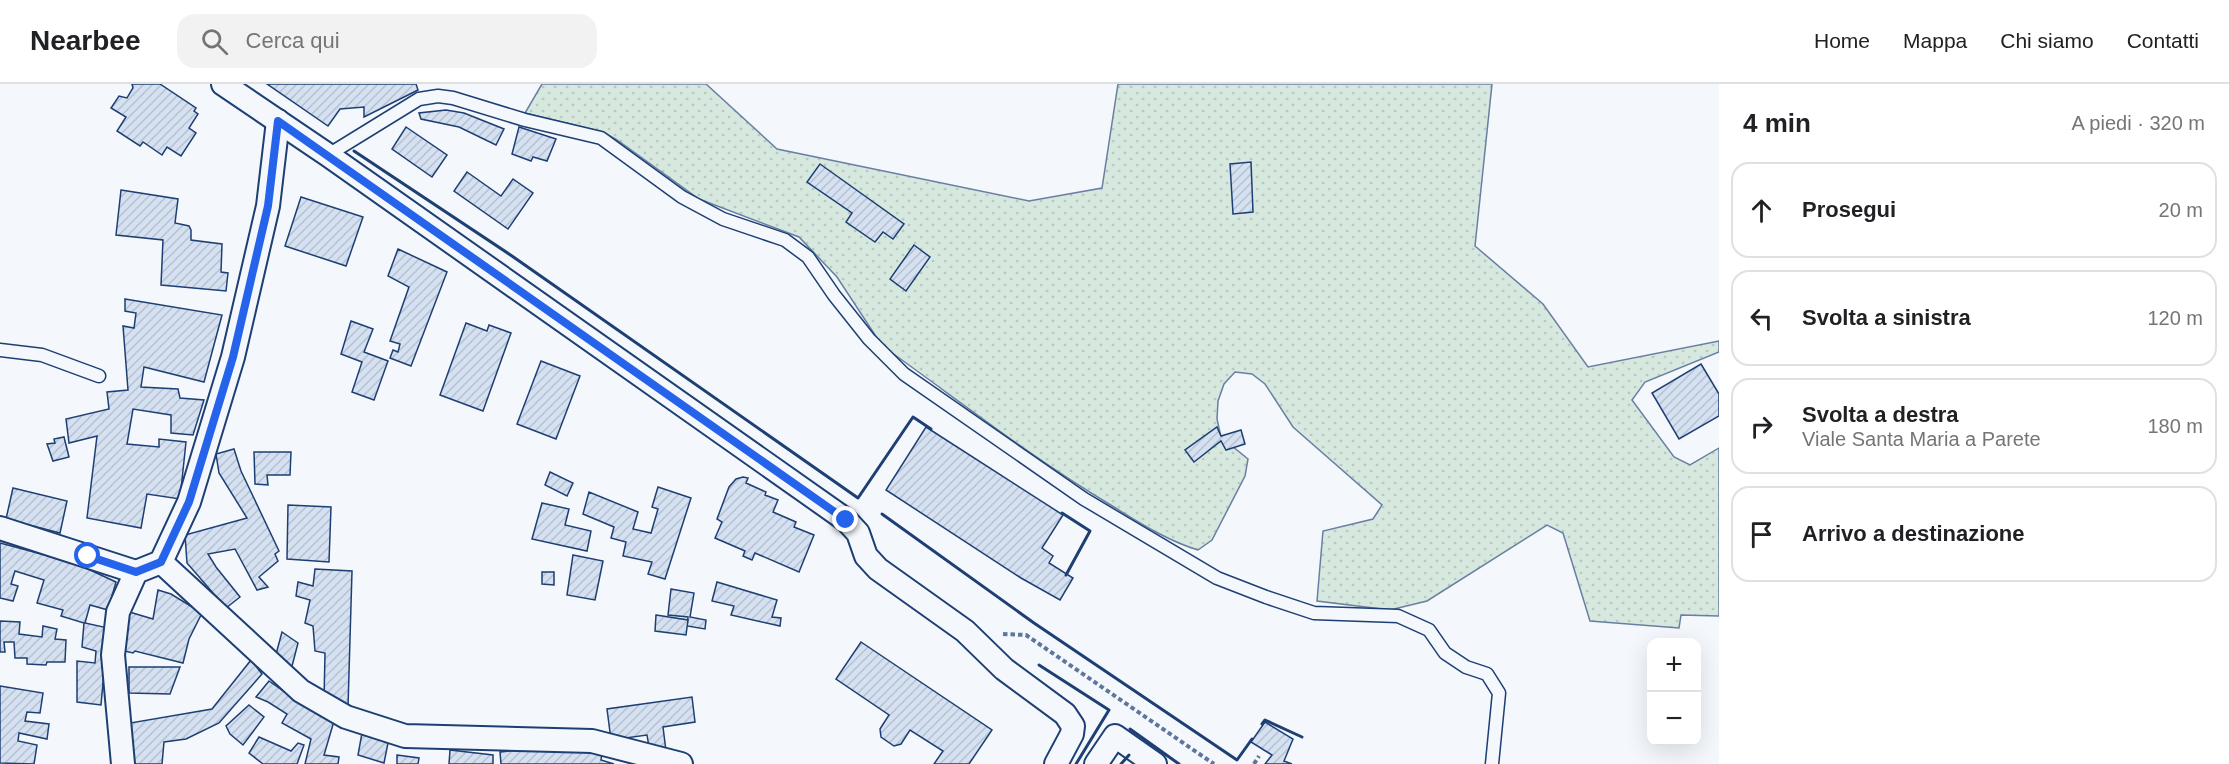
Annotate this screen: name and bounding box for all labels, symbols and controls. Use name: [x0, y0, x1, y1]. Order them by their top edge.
search box: [177, 14, 597, 68]
text: Nearbee: [30, 25, 141, 56]
icon: search: [198, 25, 231, 58]
text: Cerca qui: [246, 28, 340, 53]
text: Home: [1814, 29, 1870, 52]
text: Mappa: [1903, 29, 1967, 52]
text: Chi siamo: [2000, 29, 2094, 52]
text: Contatti: [2127, 29, 2199, 52]
text: 4 min: [1743, 108, 1811, 138]
text: A piedi · 320 m: [2072, 112, 2205, 134]
icon: ahead: [1745, 194, 1778, 227]
text: Prosegui: [1802, 197, 1896, 222]
text: 20 m: [2159, 199, 2203, 221]
icon: left: [1745, 302, 1778, 335]
text: Svolta a sinistra: [1802, 305, 1971, 330]
text: 120 m: [2147, 307, 2203, 329]
text: Svolta a destra: [1802, 402, 1959, 427]
icon: right: [1745, 410, 1778, 443]
text: 180 m: [2147, 415, 2203, 437]
text: Viale Santa Maria a Parete: [1802, 428, 2041, 450]
route end: [832, 506, 858, 532]
icon: arrive: [1745, 518, 1778, 551]
text: Arrivo a destinazione: [1802, 521, 2025, 546]
route start: [74, 542, 100, 568]
map controls: [1647, 638, 1701, 746]
button: +: [1647, 638, 1701, 692]
button: −: [1647, 692, 1701, 746]

